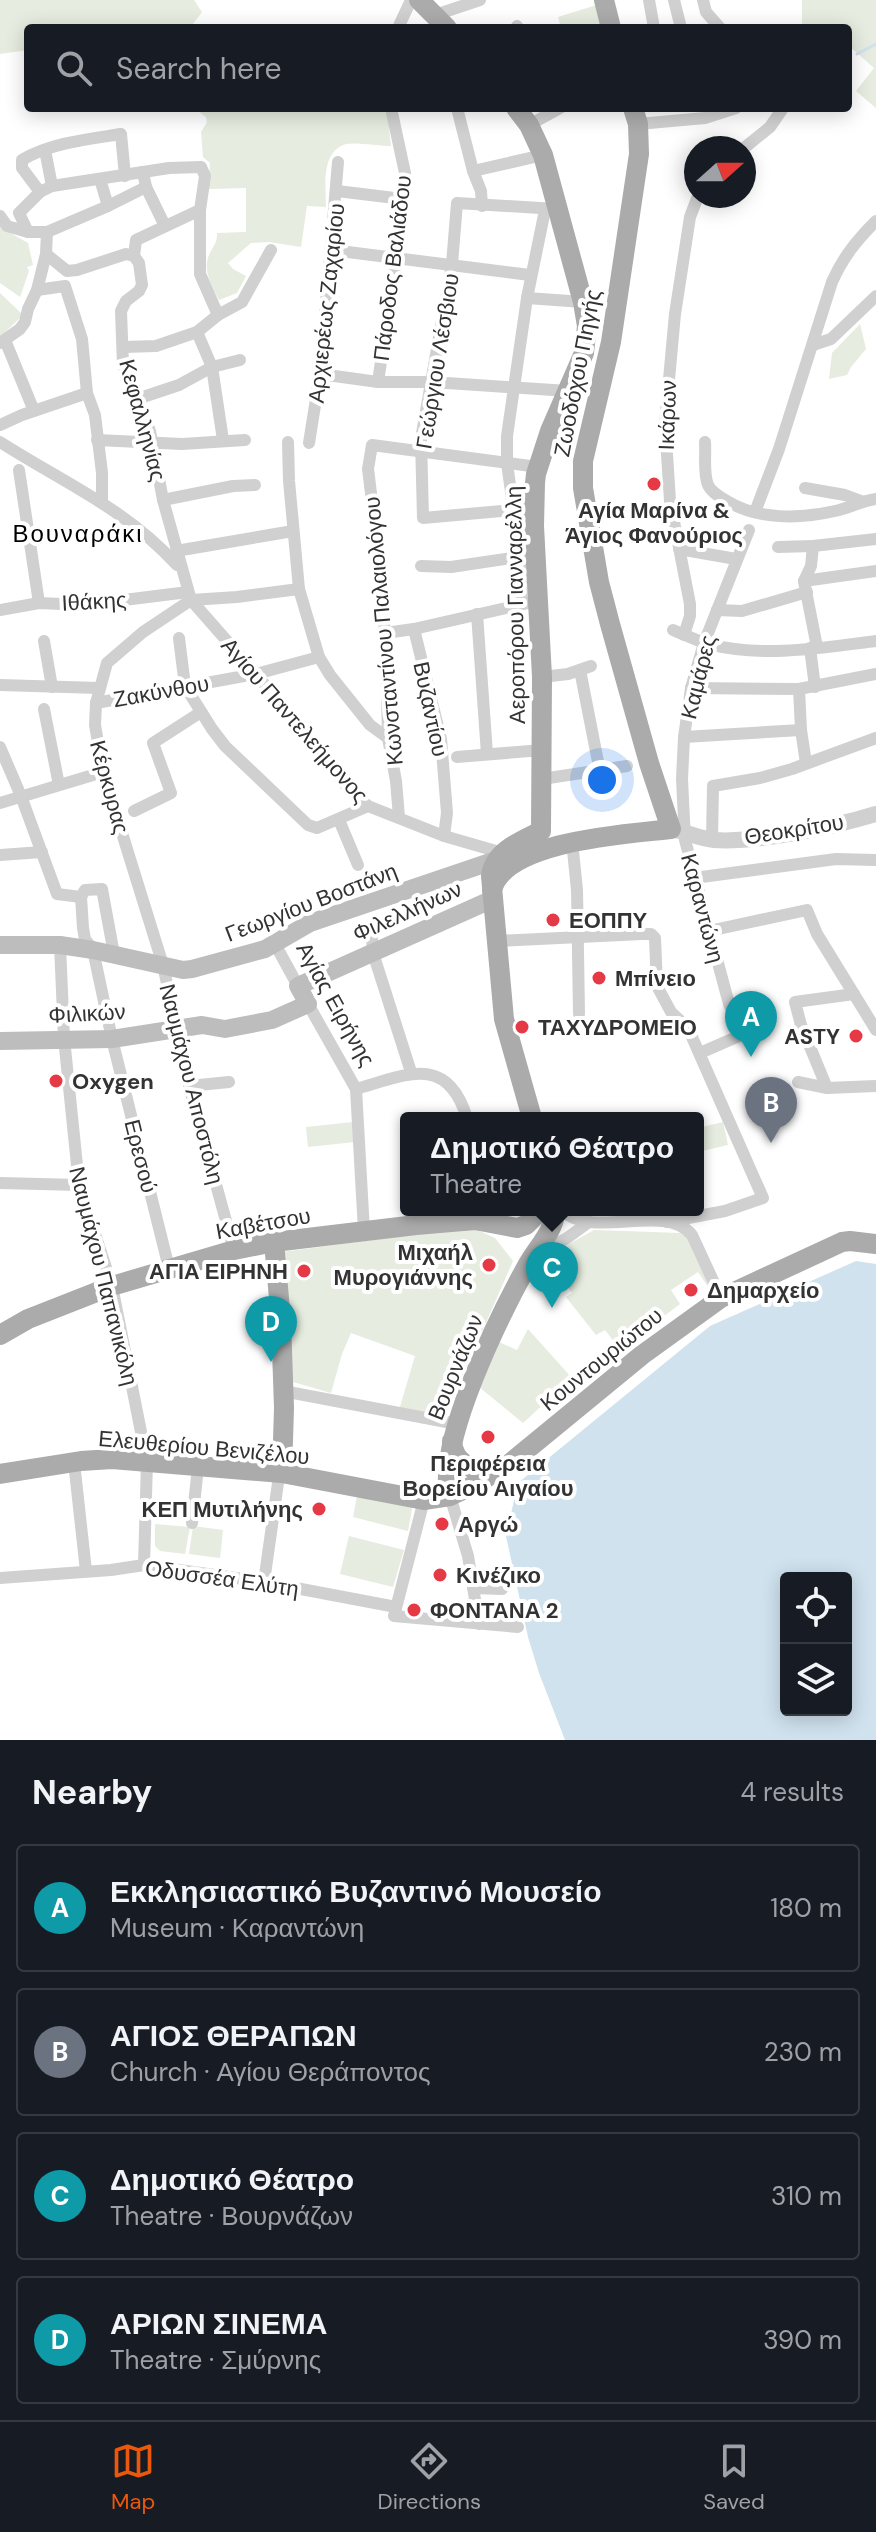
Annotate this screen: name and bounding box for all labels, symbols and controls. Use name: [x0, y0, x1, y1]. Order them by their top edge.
search box: [24, 24, 852, 112]
icon: search: [52, 46, 96, 90]
text: Search here: [116, 49, 282, 88]
north arrow: [684, 136, 756, 208]
street label: Πάροδος Βαλιάδου: [367, 174, 418, 363]
street label: Αρχιερέως Ζαχαρίου: [302, 202, 351, 404]
street label: Γεώργιου Λέσβιου: [409, 271, 466, 451]
street label: Ζωοδόχου Πηγής: [547, 287, 608, 459]
street label: Κεφαλληνίας: [112, 356, 173, 484]
street label: Ικάρων: [652, 379, 683, 451]
marker: Αγία Μαρίνα & Άγιος Φανούριος: [645, 475, 663, 493]
street label: Αεροπόρου Γιανναρέλλη: [499, 486, 532, 724]
street label: Κωνσταντίνου Παλαιολόγου: [357, 495, 410, 767]
place label: Αγία Μαρίνα & Άγιος Φανούριος: [565, 496, 743, 550]
district label: Βουναράκι: [12, 518, 144, 549]
street label: Ιθάκης: [61, 585, 127, 618]
street label: Αγίου Παντελεήμονος: [215, 631, 375, 809]
street label: Καμάρες: [674, 632, 723, 722]
street label: Βυζαντίου: [406, 659, 455, 759]
street label: Ζακύνθου: [111, 669, 211, 714]
street label: Κέρκυρας: [83, 737, 136, 837]
your location: [582, 760, 622, 800]
street label: Θεοκρίτου: [742, 807, 846, 852]
street label: Καραντώνη: [674, 850, 731, 966]
street label: Γεωργίου Βοστάνη: [221, 856, 402, 949]
street label: Φιλελλήνων: [348, 874, 466, 948]
place label: ΕΟΠΠΥ: [569, 906, 648, 935]
marker: ΕΟΠΠΥ: [544, 911, 562, 929]
street label: Αγίας Ειρήνης: [290, 937, 382, 1071]
place label: Μπίνειο: [615, 964, 696, 993]
marker: Μπίνειο: [590, 969, 608, 987]
street label: Ναυμάχου Αποστόλη: [153, 981, 230, 1187]
pin: A: [725, 991, 777, 1057]
street label: Φιλικών: [48, 997, 126, 1030]
place label: ΤΑΧΥΔΡΟΜΕΙΟ: [538, 1013, 697, 1042]
marker: ΤΑΧΥΔΡΟΜΕΙΟ: [513, 1018, 531, 1036]
place label: ASTY: [784, 1022, 840, 1051]
marker: ASTY: [847, 1027, 865, 1045]
place label: Oxygen: [72, 1067, 154, 1096]
marker: Oxygen: [47, 1072, 65, 1090]
pin: B: [745, 1077, 797, 1143]
popup: [400, 1112, 704, 1216]
street label: Ερεσού: [117, 1116, 164, 1196]
text: Δημοτικό Θέατρο: [430, 1128, 674, 1167]
street label: Ναυμάχου Παπανικόλη: [62, 1164, 145, 1388]
text: Theatre: [430, 1167, 522, 1201]
street label: Καβέτσου: [213, 1201, 313, 1246]
place label: Μιχαήλ Μυρογιάννης: [334, 1238, 473, 1292]
pin: C: [526, 1242, 578, 1308]
marker: Μιχαήλ Μυρογιάννης: [480, 1256, 498, 1274]
place label: ΑΓIA ΕΙΡΗΝΗ: [149, 1257, 288, 1286]
marker: ΑΓIA ΕΙΡΗΝΗ: [295, 1262, 313, 1280]
place label: Δημαρχείο: [707, 1276, 820, 1305]
marker: Δημαρχείο: [682, 1281, 700, 1299]
pin: D: [245, 1296, 297, 1362]
street label: Κουντουριώτου: [534, 1301, 668, 1418]
street label: Βουρνάζων: [421, 1310, 490, 1424]
street label: Ελευθερίου Βενιζέλου: [97, 1424, 311, 1471]
marker: Περιφέρεια Βορείου Αιγαίου: [479, 1428, 497, 1446]
place label: Περιφέρεια Βορείου Αιγαίου: [402, 1449, 574, 1503]
place label: ΚΕΠ Μυτιλήνης: [142, 1495, 303, 1524]
marker: ΚΕΠ Μυτιλήνης: [310, 1500, 328, 1518]
place label: Αργώ: [458, 1510, 518, 1539]
marker: Αργώ: [433, 1515, 451, 1533]
street label: Οδυσσέα Ελύτη: [143, 1553, 301, 1604]
place label: Κινέζικο: [456, 1561, 541, 1590]
marker: Κινέζικο: [431, 1566, 449, 1584]
map controls: [780, 1572, 852, 1716]
button: locate: [780, 1572, 852, 1644]
place label: ΦΟΝΤΑΝΑ 2: [430, 1596, 558, 1625]
marker: ΦΟΝΤΑΝΑ 2: [405, 1601, 423, 1619]
button: layers: [780, 1644, 852, 1716]
text: Nearby: [32, 1770, 152, 1815]
text: 4 results: [740, 1775, 844, 1809]
text: Εκκλησιαστικό Βυζαντινό Μουσείο: [110, 1872, 602, 1911]
text: A: [51, 1891, 69, 1925]
text: 180 m: [770, 1891, 842, 1925]
text: Museum · Καραντώνη: [110, 1911, 364, 1945]
text: ΑΓΙΟΣ ΘΕΡΑΠΩΝ: [110, 2016, 357, 2055]
text: B: [52, 2035, 68, 2069]
text: 230 m: [764, 2035, 842, 2069]
text: Church · Αγίου Θεράποντος: [110, 2055, 430, 2089]
text: Δημοτικό Θέατρο: [110, 2160, 354, 2199]
text: C: [50, 2179, 70, 2213]
text: 310 m: [771, 2179, 842, 2213]
text: Theatre · Βουρνάζων: [110, 2199, 353, 2233]
text: ΑΡΙΩΝ ΣΙΝΕΜΑ: [110, 2304, 327, 2343]
text: D: [51, 2323, 69, 2357]
text: 390 m: [763, 2323, 842, 2357]
text: Theatre · Σμύρνης: [110, 2343, 321, 2377]
tab: Map: [111, 2439, 155, 2516]
tab: Directions: [378, 2439, 481, 2516]
tab: Saved: [703, 2439, 765, 2516]

